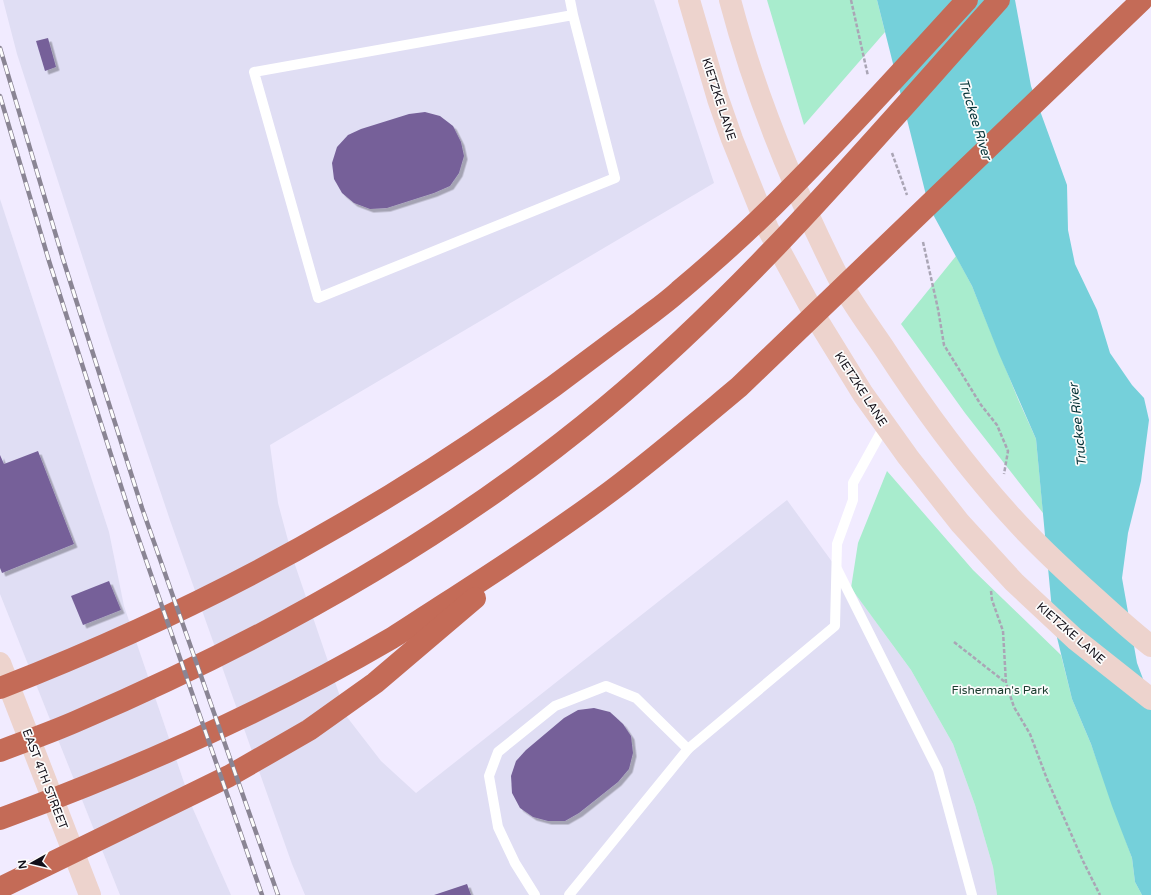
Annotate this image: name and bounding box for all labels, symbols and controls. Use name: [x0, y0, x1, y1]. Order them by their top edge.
street label: KIETZKE LANE: [699, 56, 739, 142]
water label: Truckee River: [955, 77, 996, 164]
street label: KIETZKE LANE: [832, 349, 890, 429]
water label: Truckee River: [1065, 380, 1090, 467]
street label: KIETZKE LANE: [1034, 600, 1108, 667]
park label: Fisherman's Park: [952, 683, 1049, 697]
street label: EAST 4TH STREET: [19, 727, 71, 832]
north arrow: [12, 843, 52, 883]
text: N: [16, 859, 30, 870]

